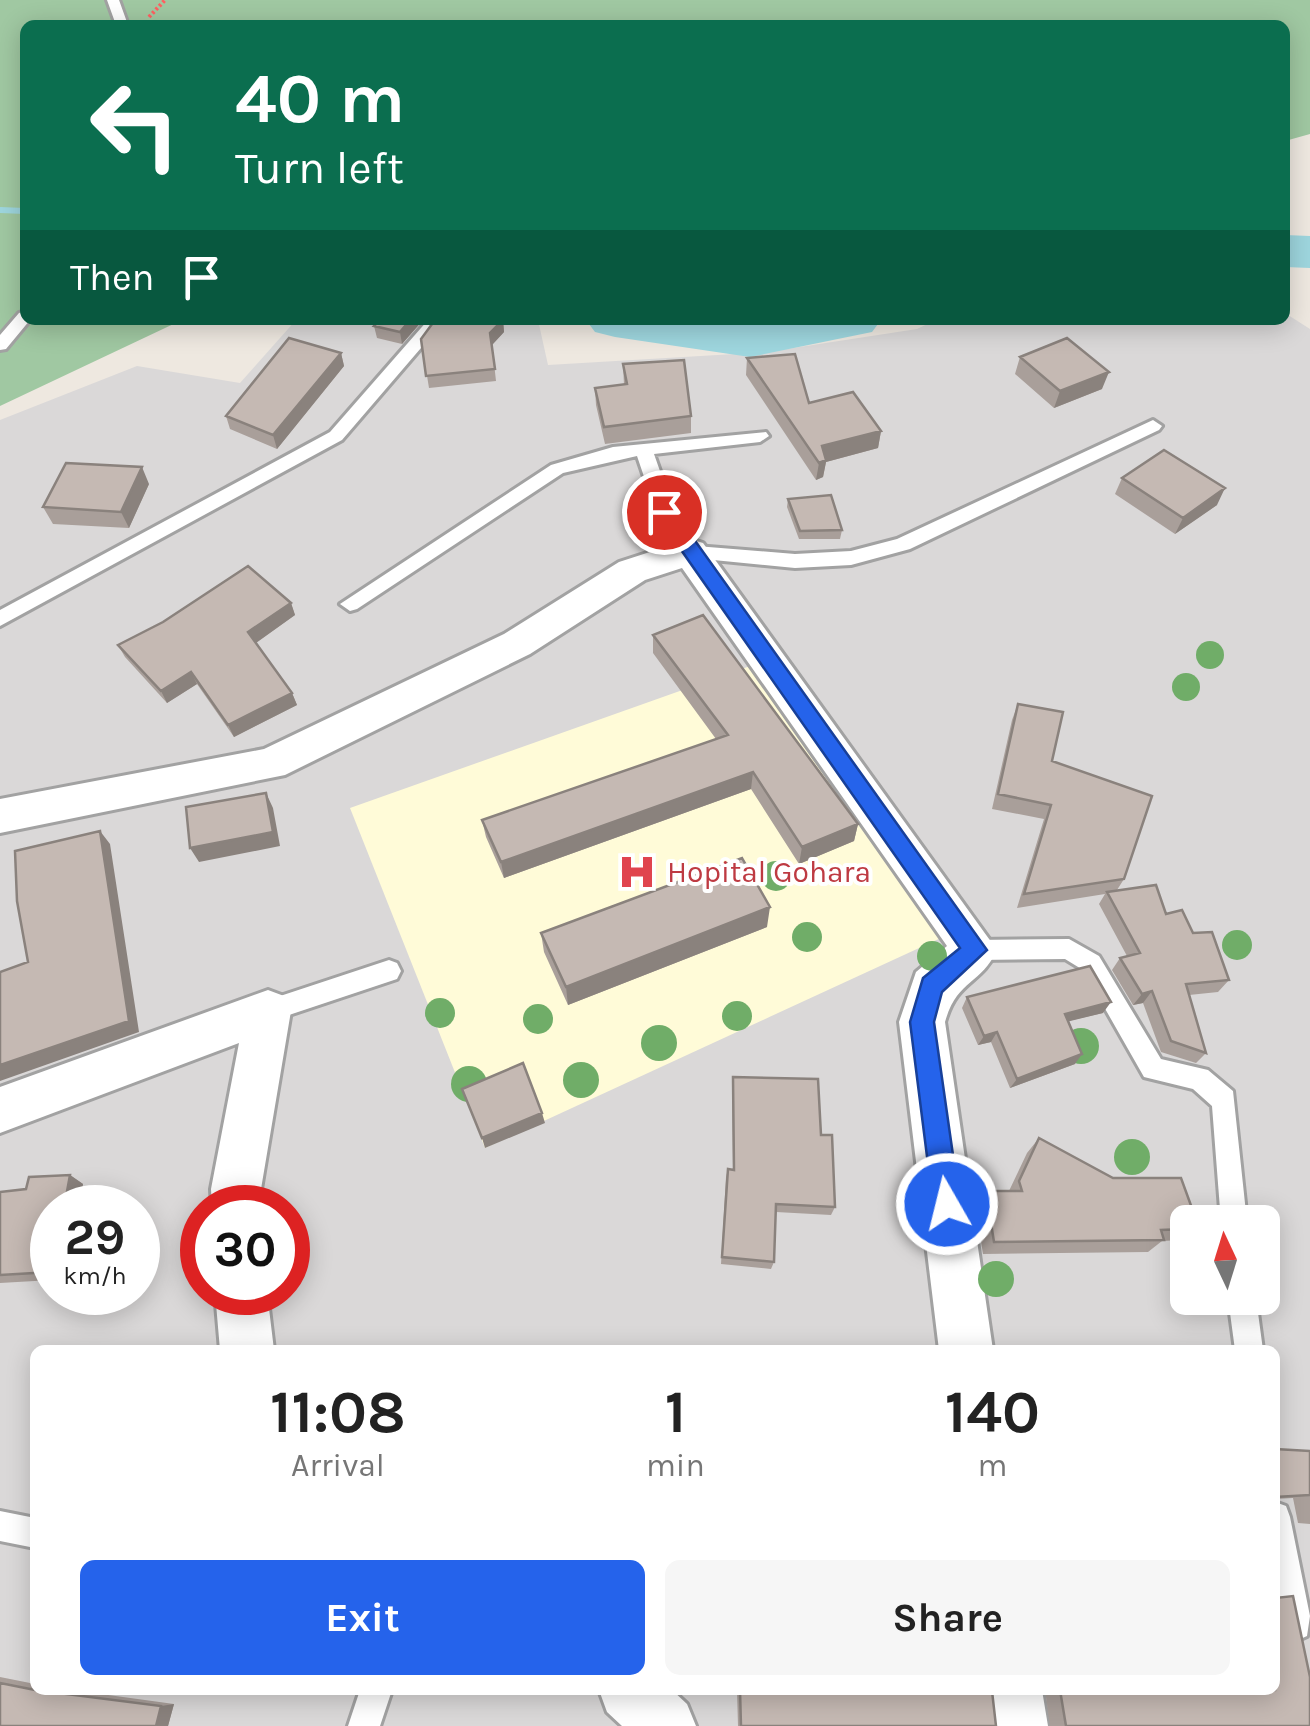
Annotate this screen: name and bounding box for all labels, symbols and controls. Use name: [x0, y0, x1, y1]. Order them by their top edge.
text: 40 m: [235, 58, 405, 140]
icon: left: [70, 60, 200, 190]
text: Turn left: [235, 142, 404, 194]
icon: arrive: [174, 250, 229, 305]
text: Then: [70, 255, 154, 300]
pin: [622, 470, 707, 555]
icon: arrive: [637, 485, 692, 540]
hospital icon: Hopital Gohara: [616, 851, 658, 893]
place label: Hopital Gohara: [667, 854, 871, 890]
position arrow: [895, 1152, 999, 1256]
speed limit sign: 30: [180, 1185, 310, 1315]
north arrow: [1170, 1205, 1280, 1315]
map controls: [1170, 1205, 1280, 1315]
text: 29: [65, 1208, 125, 1267]
text: km/h: [63, 1261, 127, 1290]
text: 11:08: [270, 1377, 406, 1447]
text: 1: [665, 1377, 686, 1447]
text: 140: [945, 1377, 1040, 1447]
text: Arrival: [291, 1447, 385, 1484]
text: min: [646, 1447, 705, 1484]
text: m: [977, 1447, 1007, 1484]
button: Exit: [80, 1560, 645, 1675]
button: Share: [665, 1560, 1230, 1675]

